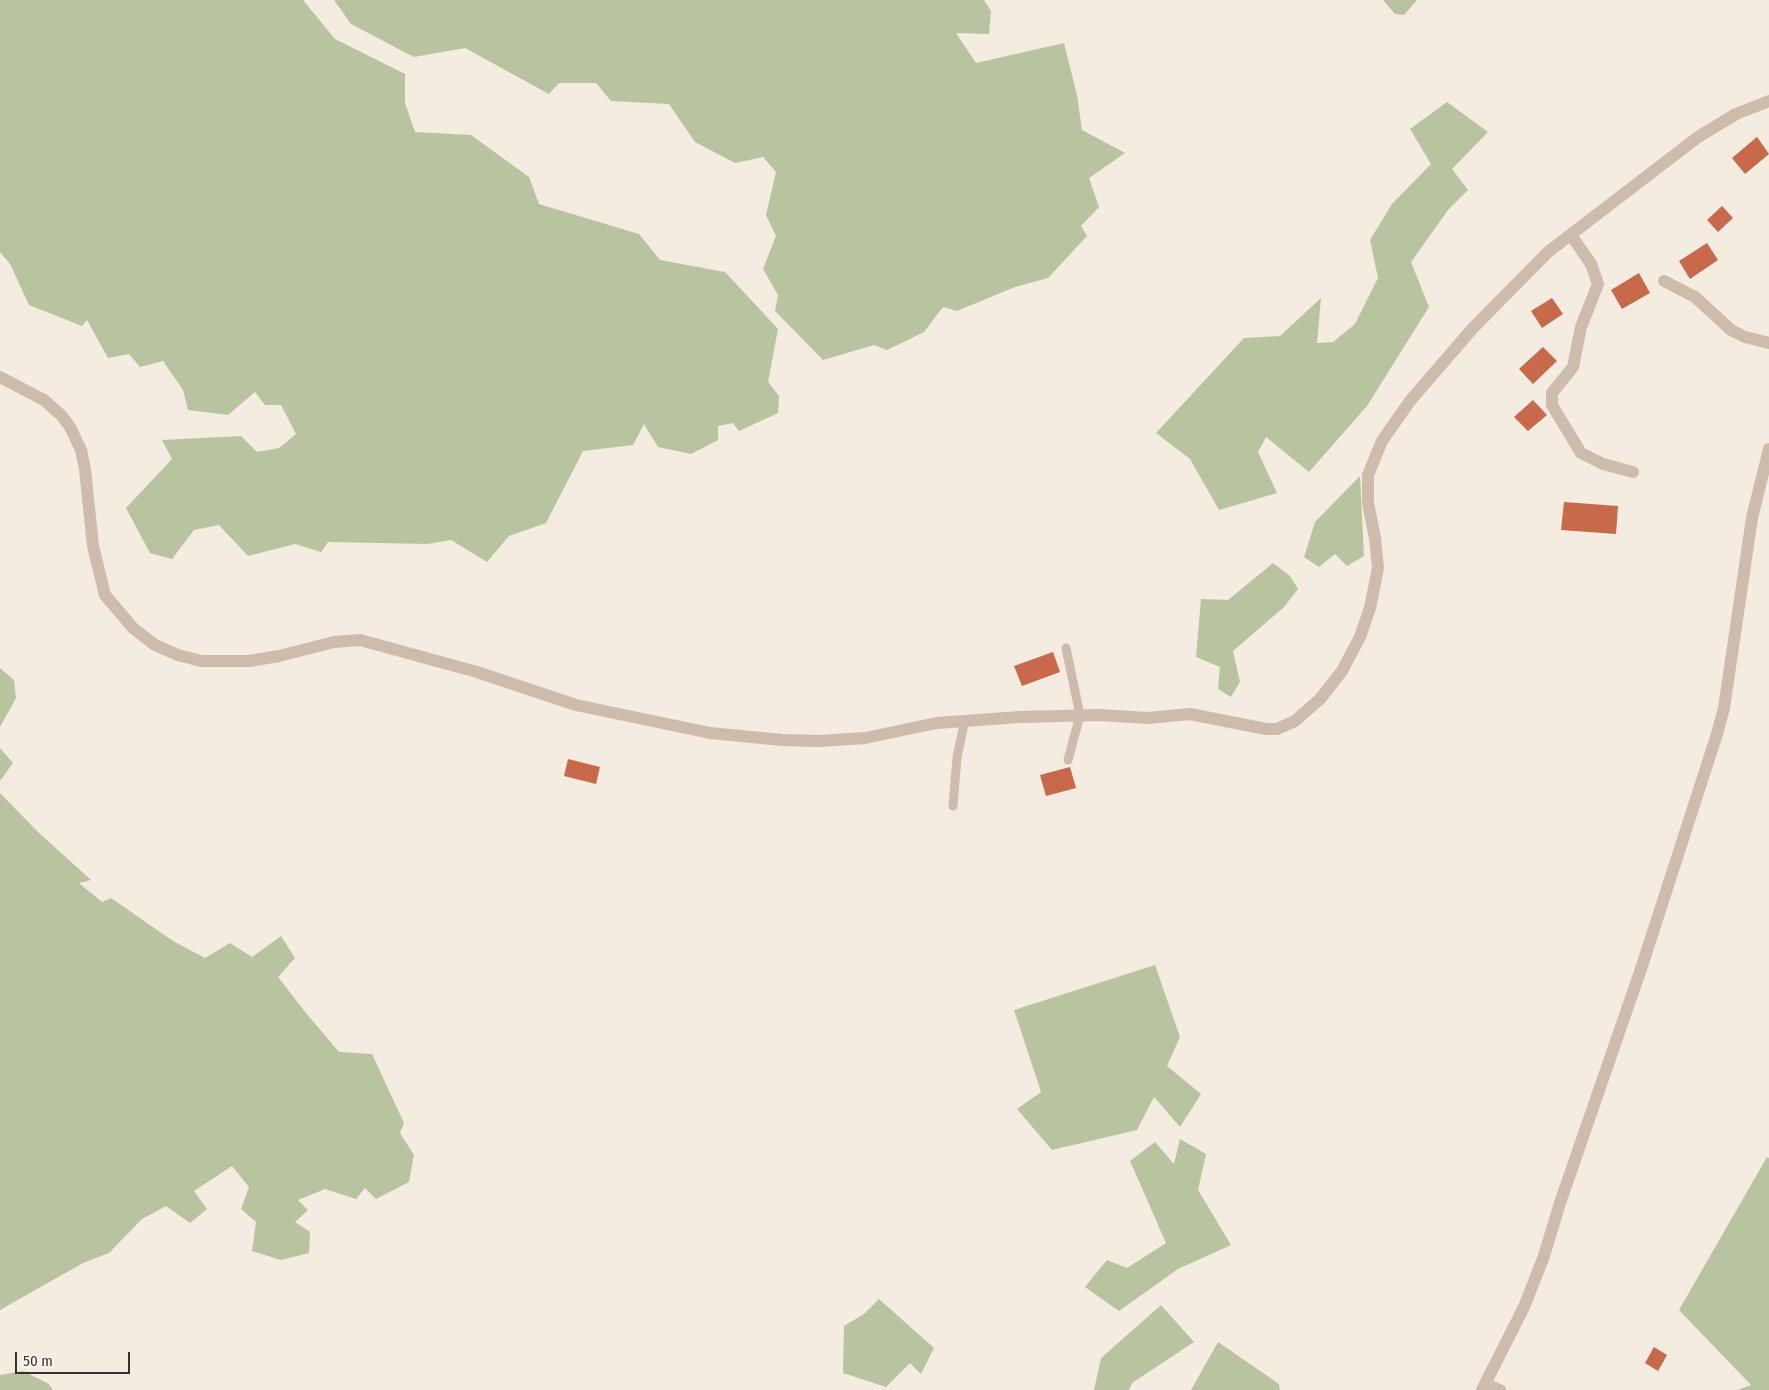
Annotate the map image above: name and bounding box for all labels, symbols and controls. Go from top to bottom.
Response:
scale bar [18,1342,132,1374]
text: 50 m [23,1352,53,1370]

